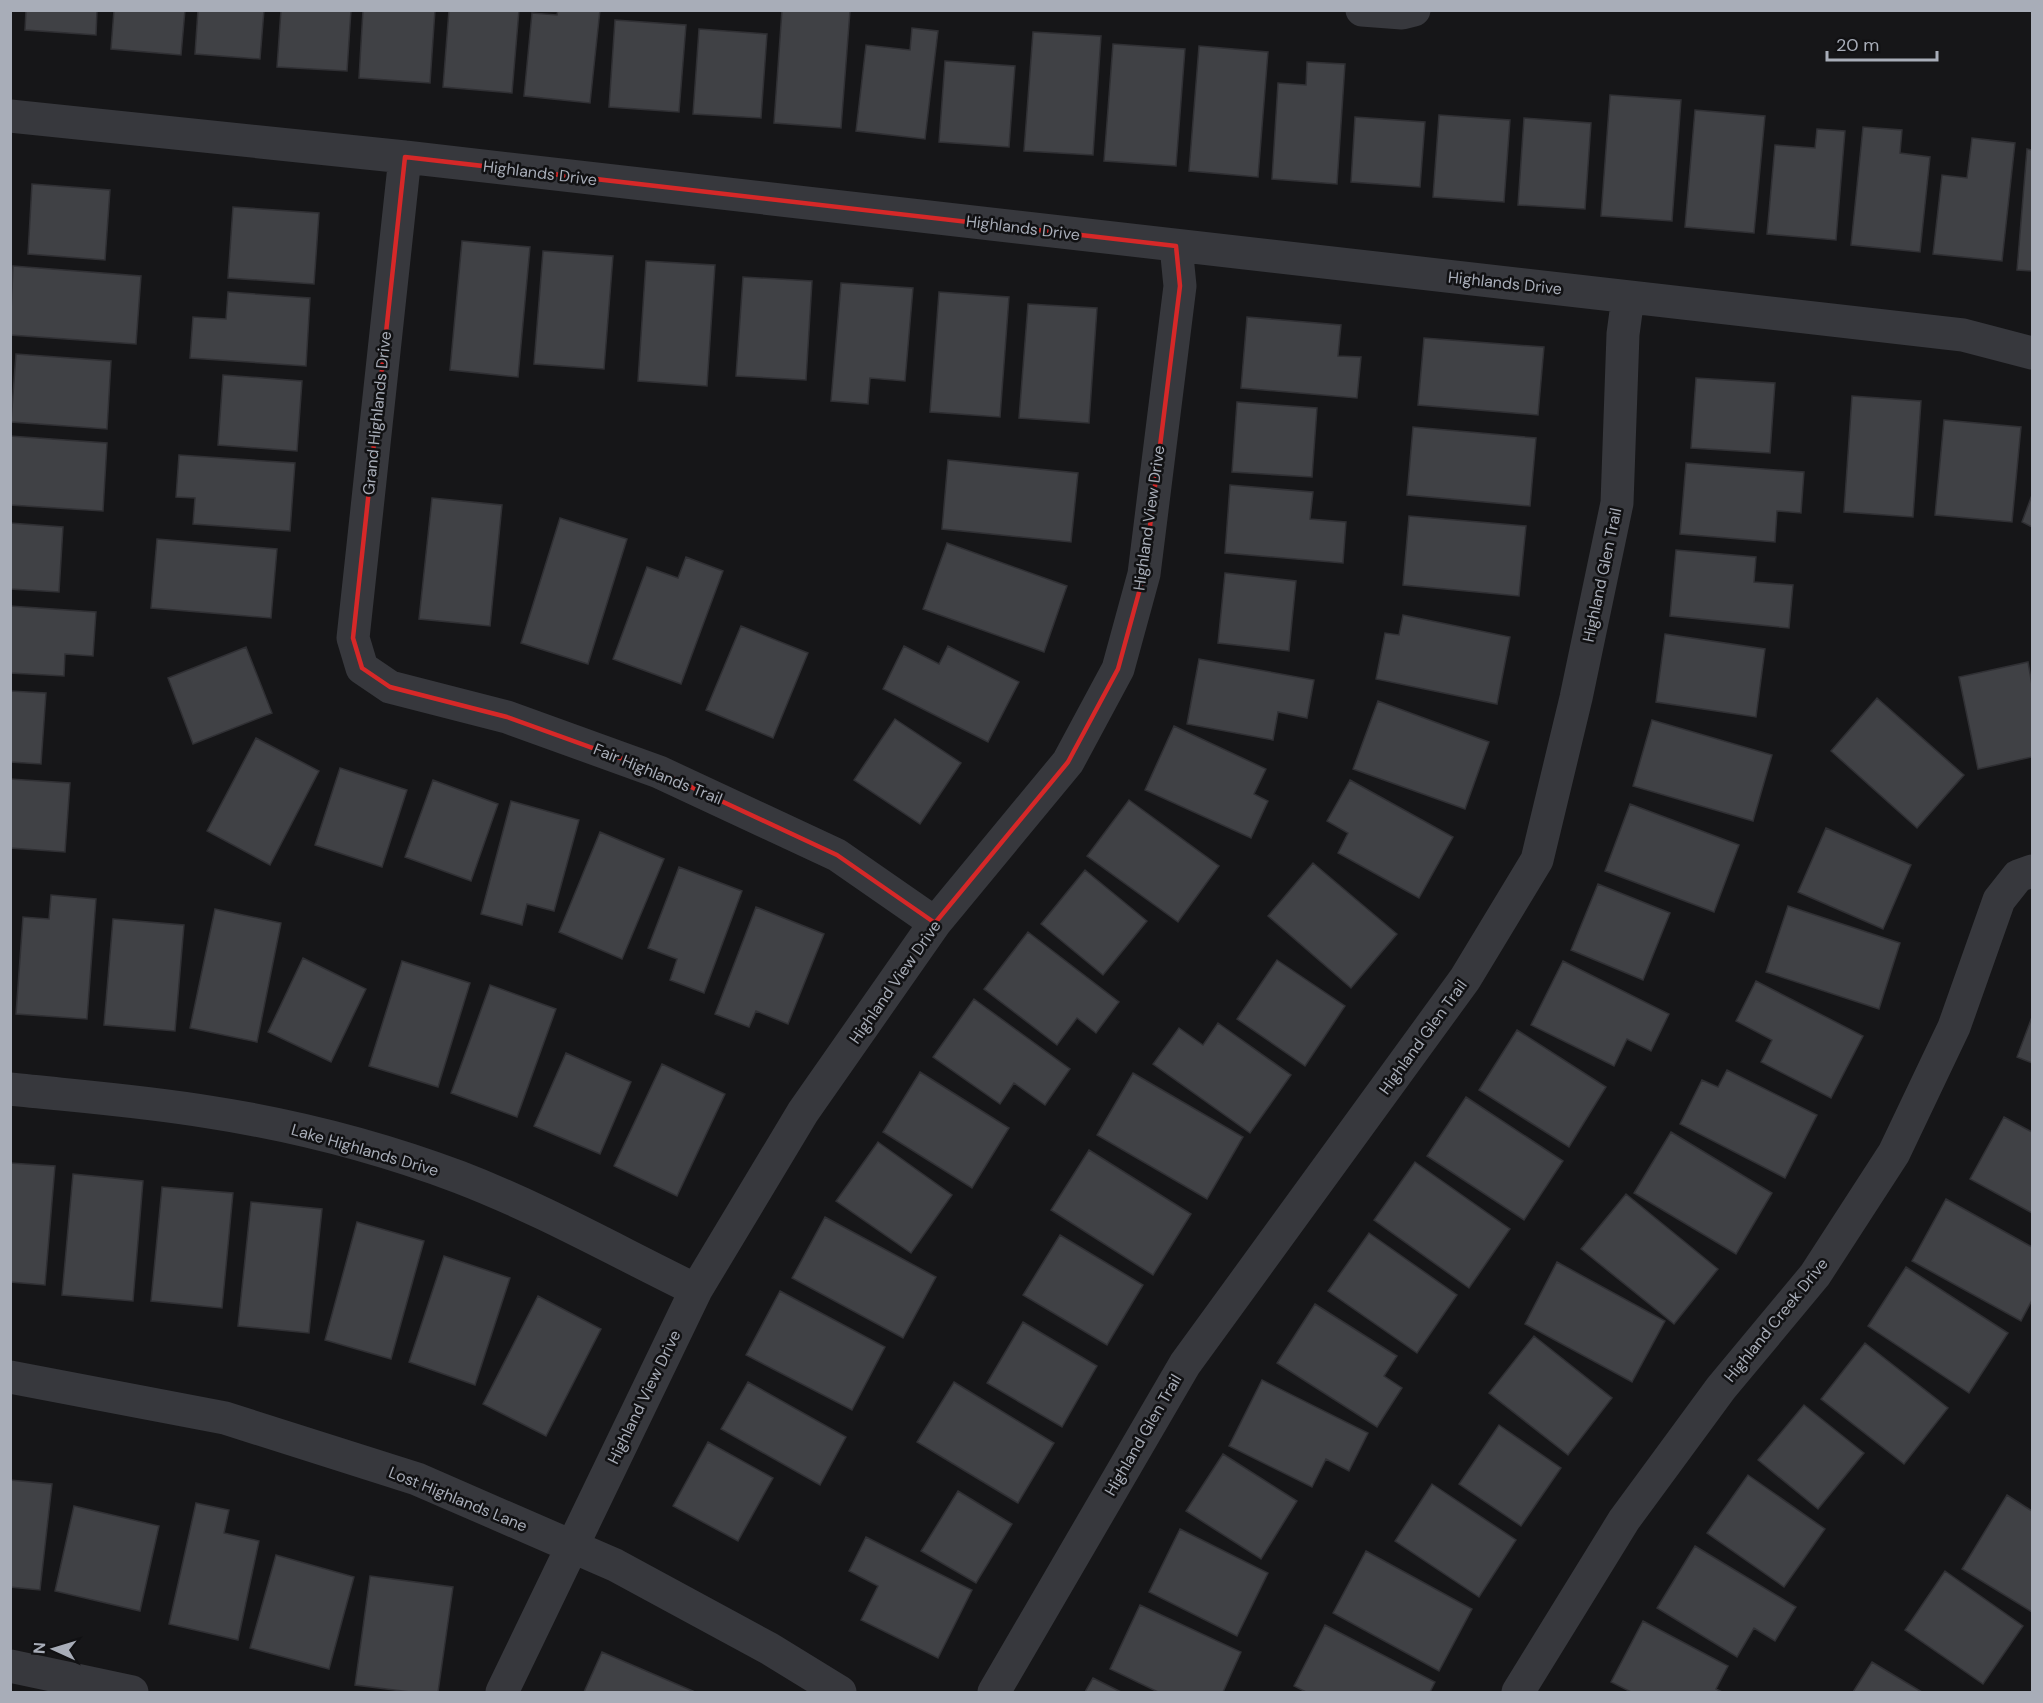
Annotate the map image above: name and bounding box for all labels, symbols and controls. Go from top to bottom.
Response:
scale bar [1827,24,1936,62]
text: 20 m [1836,33,1879,57]
street label: Highlands Drive [482,156,598,190]
street label: Highlands Drive [965,211,1081,245]
street label: Highlands Drive [1447,267,1563,299]
street label: Grand Highlands Drive [358,330,396,496]
street label: Highland View Drive [1128,444,1170,592]
street label: Highland Glen Trail [1577,506,1627,644]
street label: Fair Highlands Trail [590,739,726,809]
street label: Highland View Drive [844,916,946,1048]
street label: Highland Glen Trail [1374,975,1472,1099]
street label: Lake Highlands Drive [289,1119,441,1181]
street label: Highland Creek Drive [1719,1254,1833,1386]
street label: Highland View Drive [602,1327,686,1467]
street label: Highland Glen Trail [1100,1370,1186,1500]
street label: Lost Highlands Lane [386,1462,530,1536]
north arrow [24,1619,84,1679]
text: N [29,1641,50,1655]

